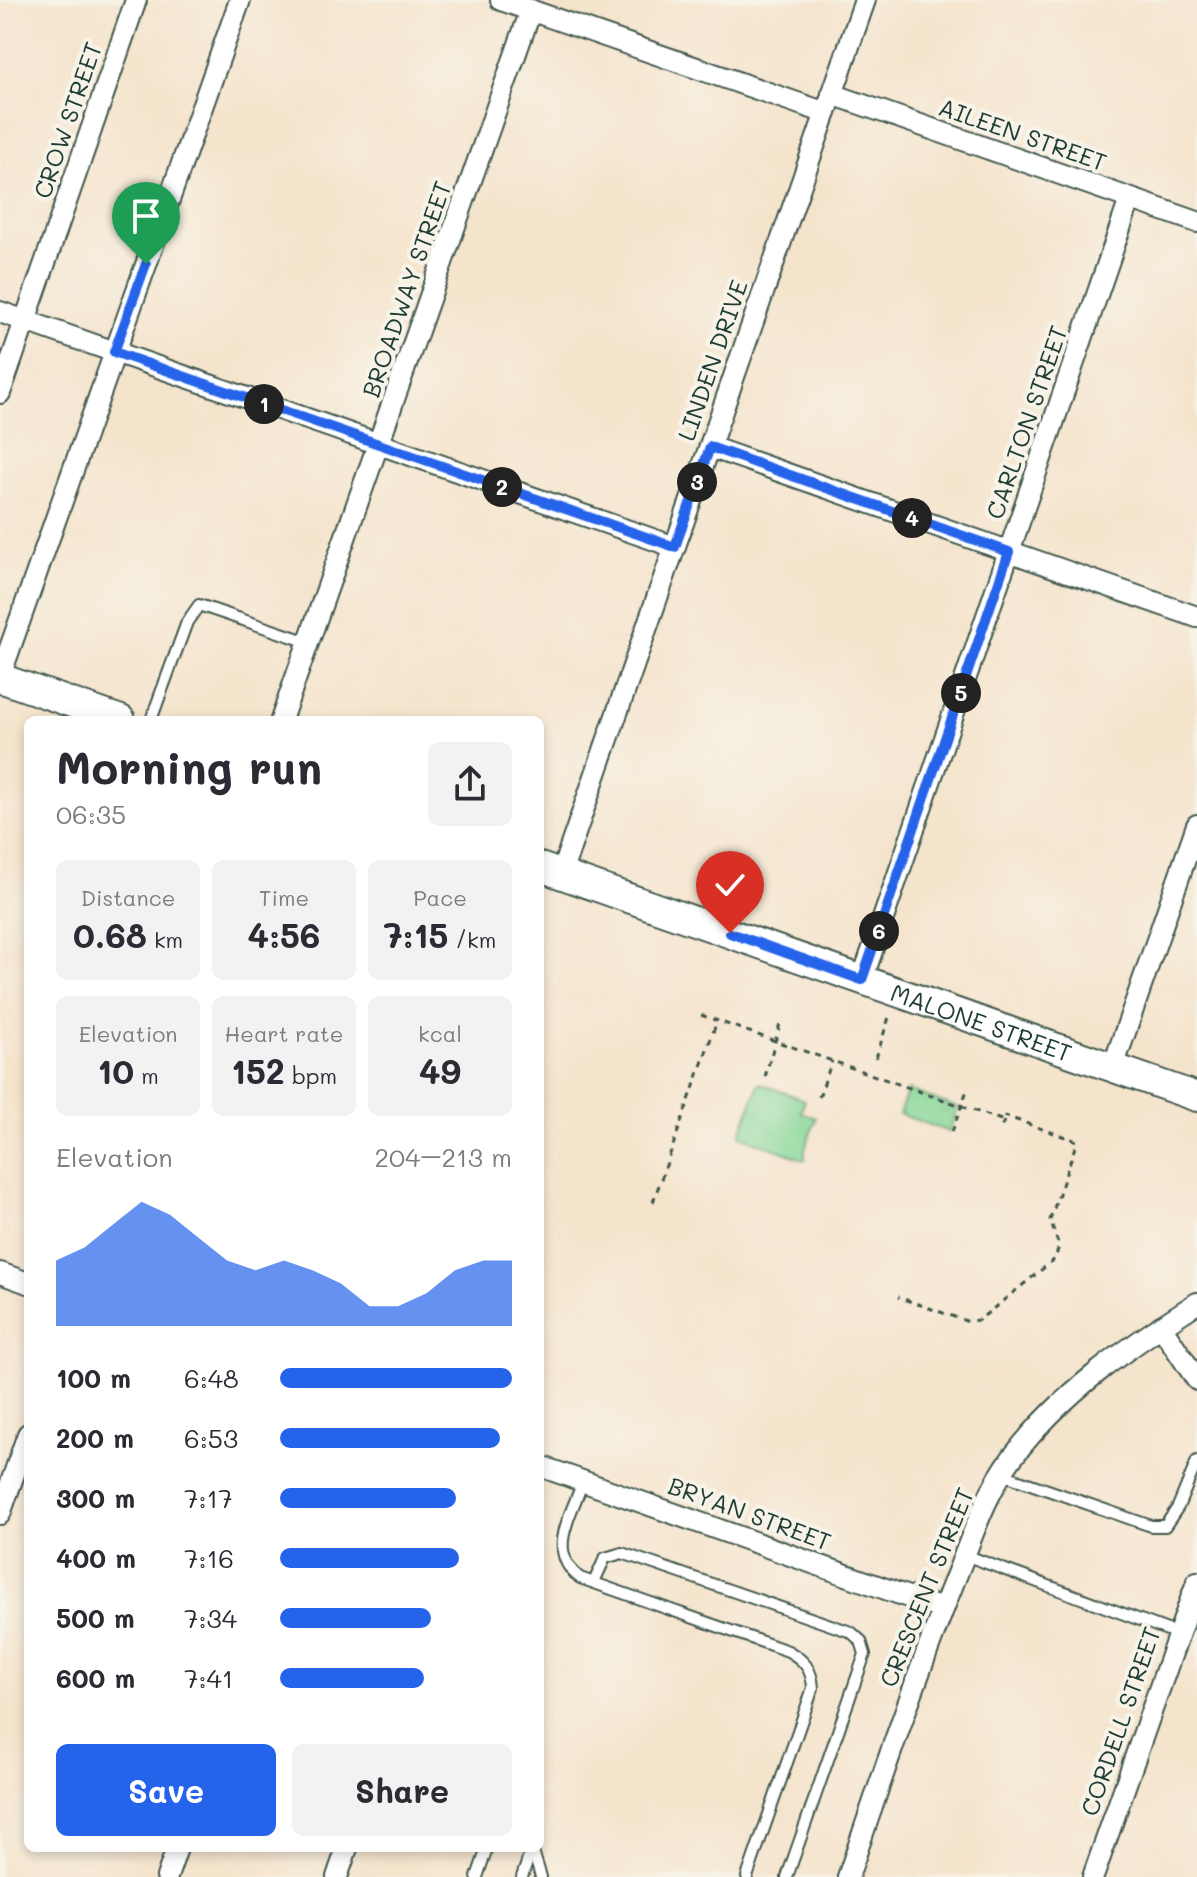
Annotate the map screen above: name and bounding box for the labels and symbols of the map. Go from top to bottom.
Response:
street label: CROW STREET [26,38,108,202]
street label: AILEEN STREET [935,91,1111,177]
street label: BROADWAY STREET [354,177,458,401]
pin [112,182,180,264]
street label: LINDEN DRIVE [670,276,754,444]
street label: CARLTON STREET [978,321,1074,523]
pin: 1 [244,384,284,424]
pin: 3 [677,462,717,502]
pin: 2 [482,467,522,507]
pin: 4 [892,498,932,538]
pin: 5 [941,673,981,713]
pin [696,851,764,933]
pin: 6 [859,911,899,951]
street label: MALONE STREET [887,976,1076,1068]
street label: BRYAN STREET [664,1469,836,1557]
street label: CRESCENT STREET [872,1483,980,1691]
street label: CORDELL STREET [1073,1622,1167,1820]

